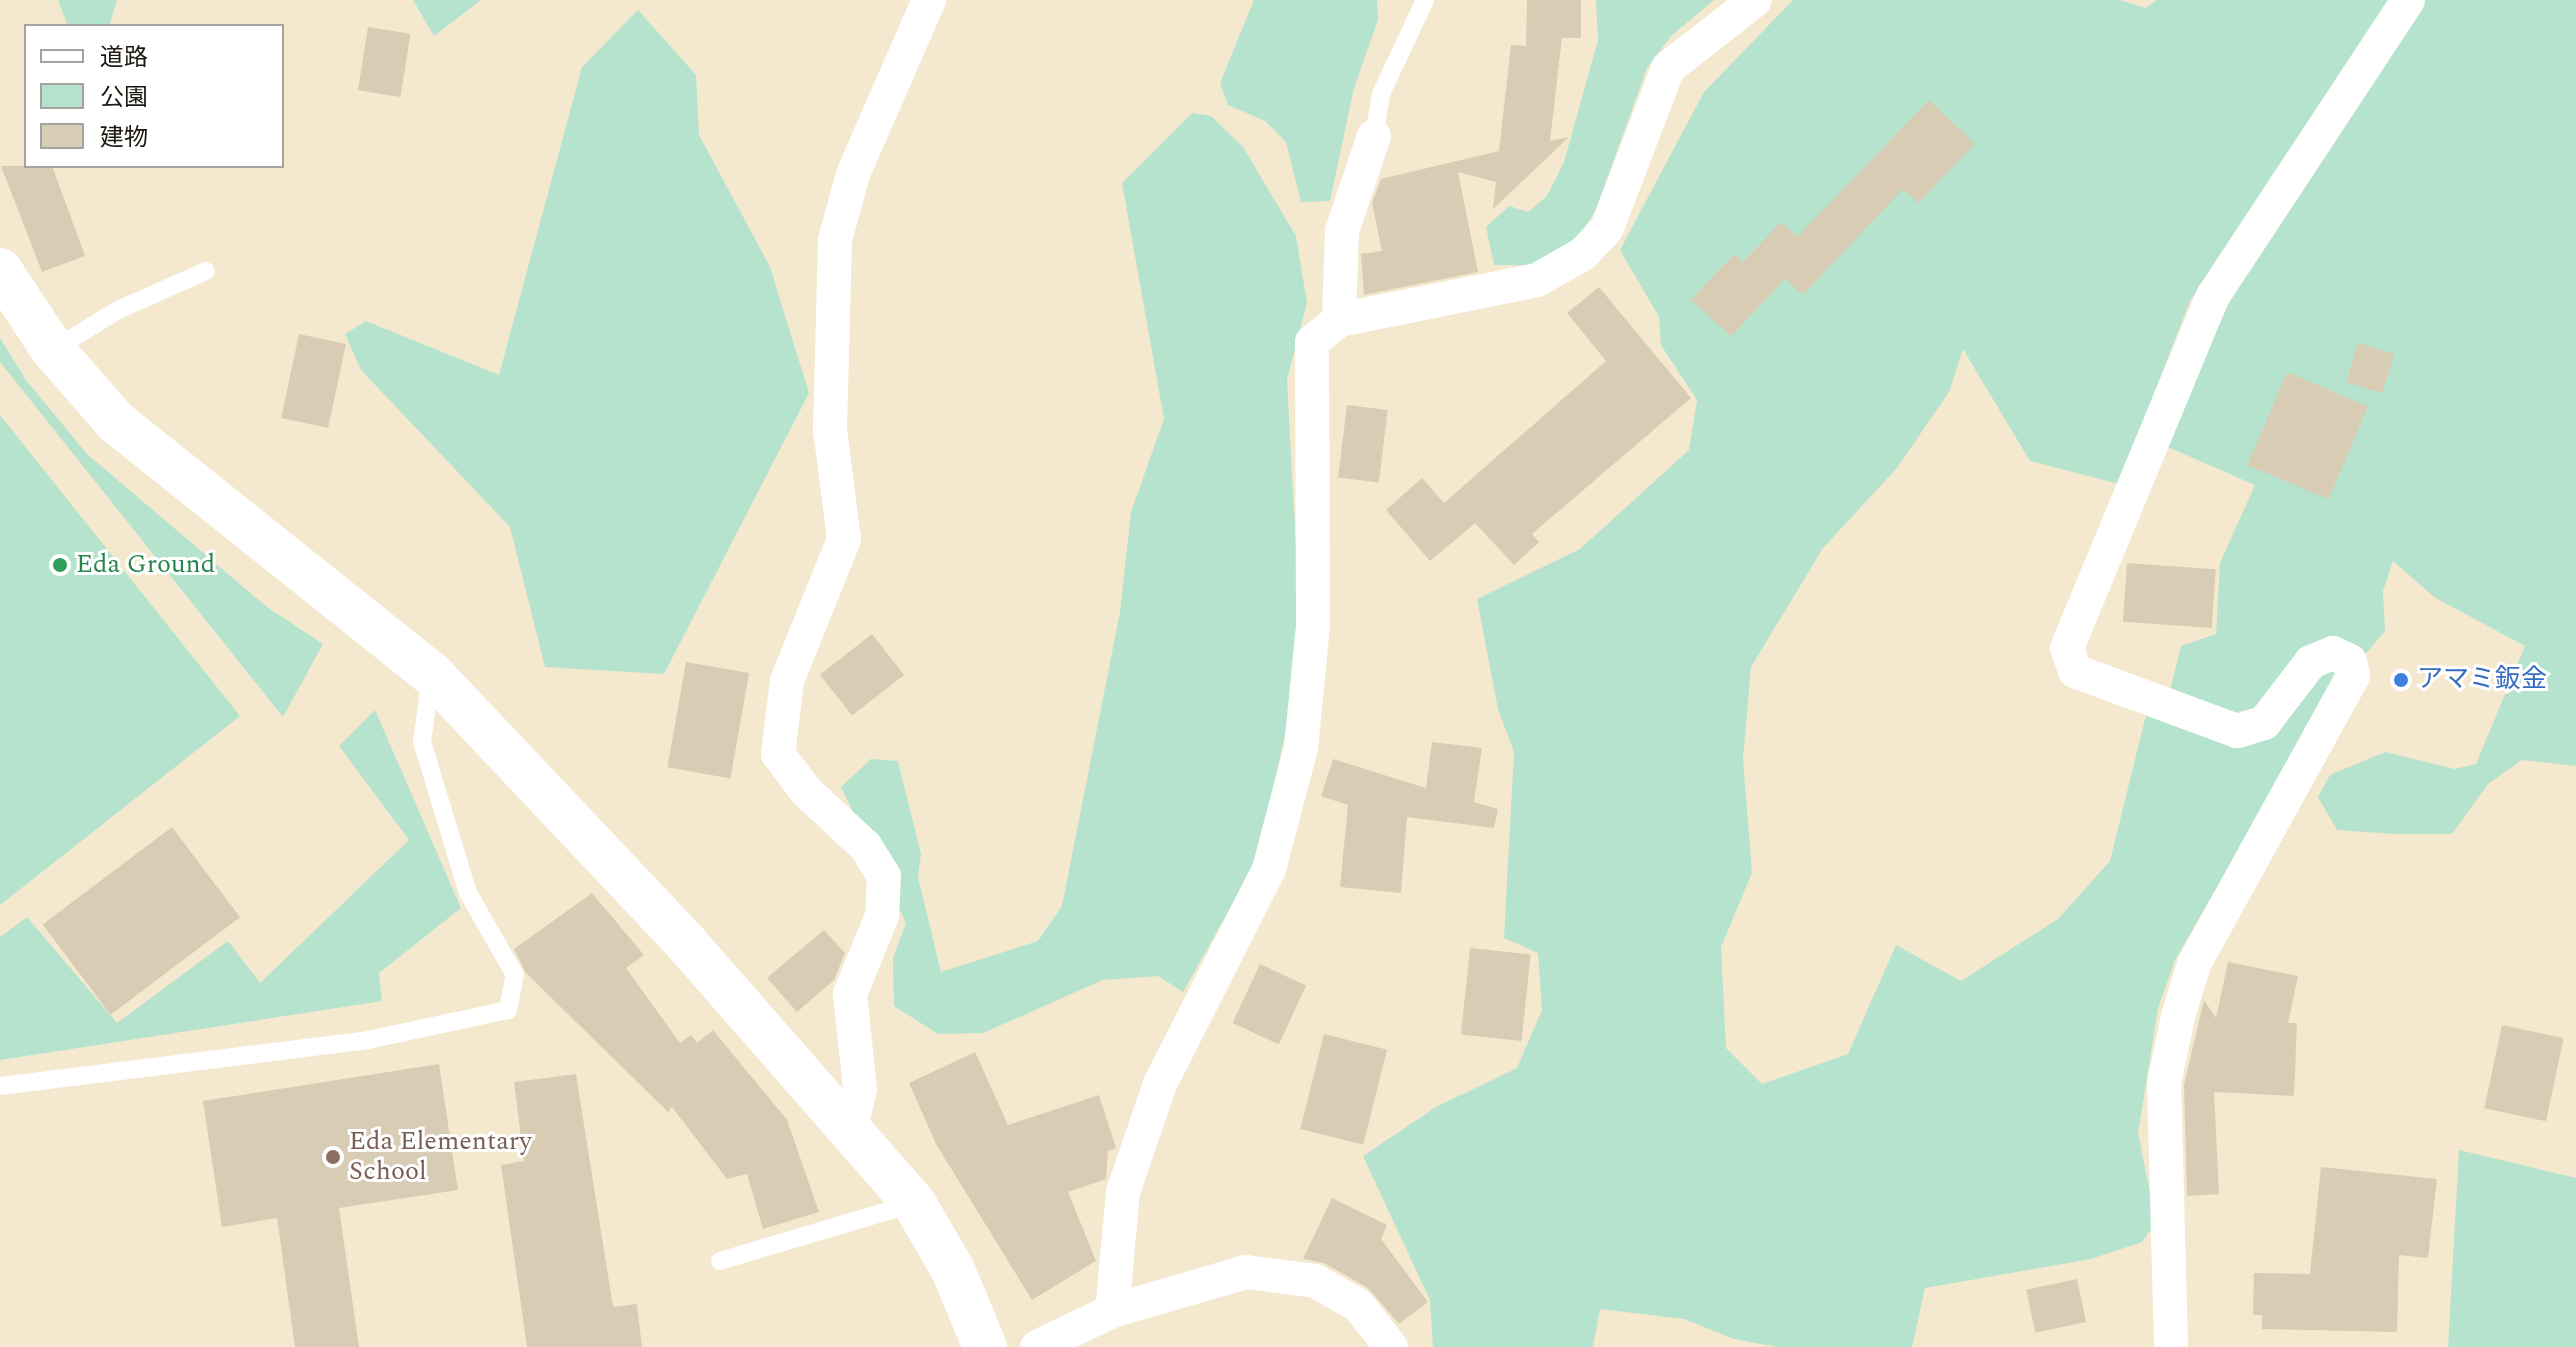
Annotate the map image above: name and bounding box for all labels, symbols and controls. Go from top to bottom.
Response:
legend [24,24,284,168]
text: 道路 [100,40,148,76]
text: 公園 [100,80,148,116]
text: 建物 [100,120,148,156]
place label: Eda Ground [76,549,215,581]
marker: Eda Ground [51,556,69,574]
place label: アマミ鈑金 [2417,664,2547,696]
marker: アマミ鈑金 [2392,671,2410,689]
place label: Eda Elementary School [349,1126,532,1188]
marker: Eda Elementary School [324,1148,342,1166]

